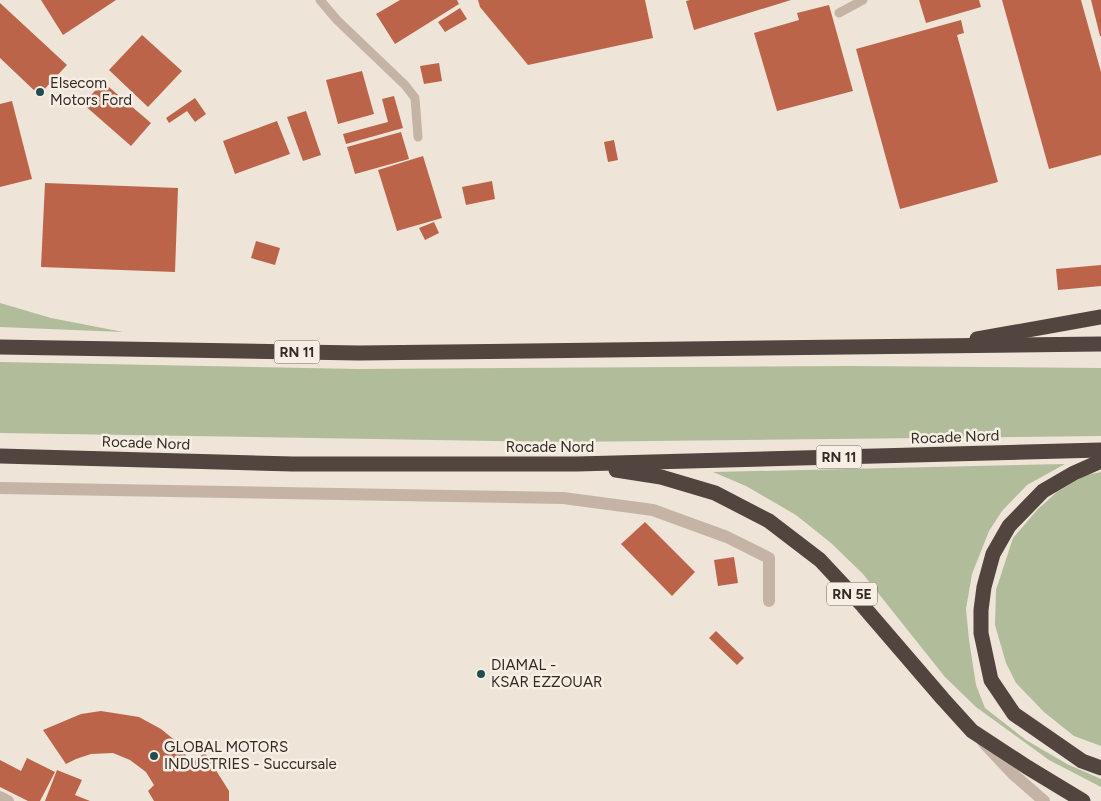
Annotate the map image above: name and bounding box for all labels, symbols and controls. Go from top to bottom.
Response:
place label: Elsecom Motors Ford [50,74,132,109]
marker: Elsecom Motors Ford [34,86,46,98]
road number: RN 11 [274,341,320,364]
street label: Rocade Nord [910,426,1000,448]
street label: Rocade Nord [101,432,191,454]
street label: Rocade Nord [506,438,594,456]
road number: RN 11 [816,446,862,468]
road number: RN 5E [827,582,877,606]
place label: DIAMAL - KSAR EZZOUAR [491,656,603,691]
marker: DIAMAL - KSAR EZZOUAR [475,668,487,680]
place label: GLOBAL MOTORS INDUSTRIES - Succursale [164,738,337,773]
marker: GLOBAL MOTORS INDUSTRIES - Succursale [148,750,160,762]

